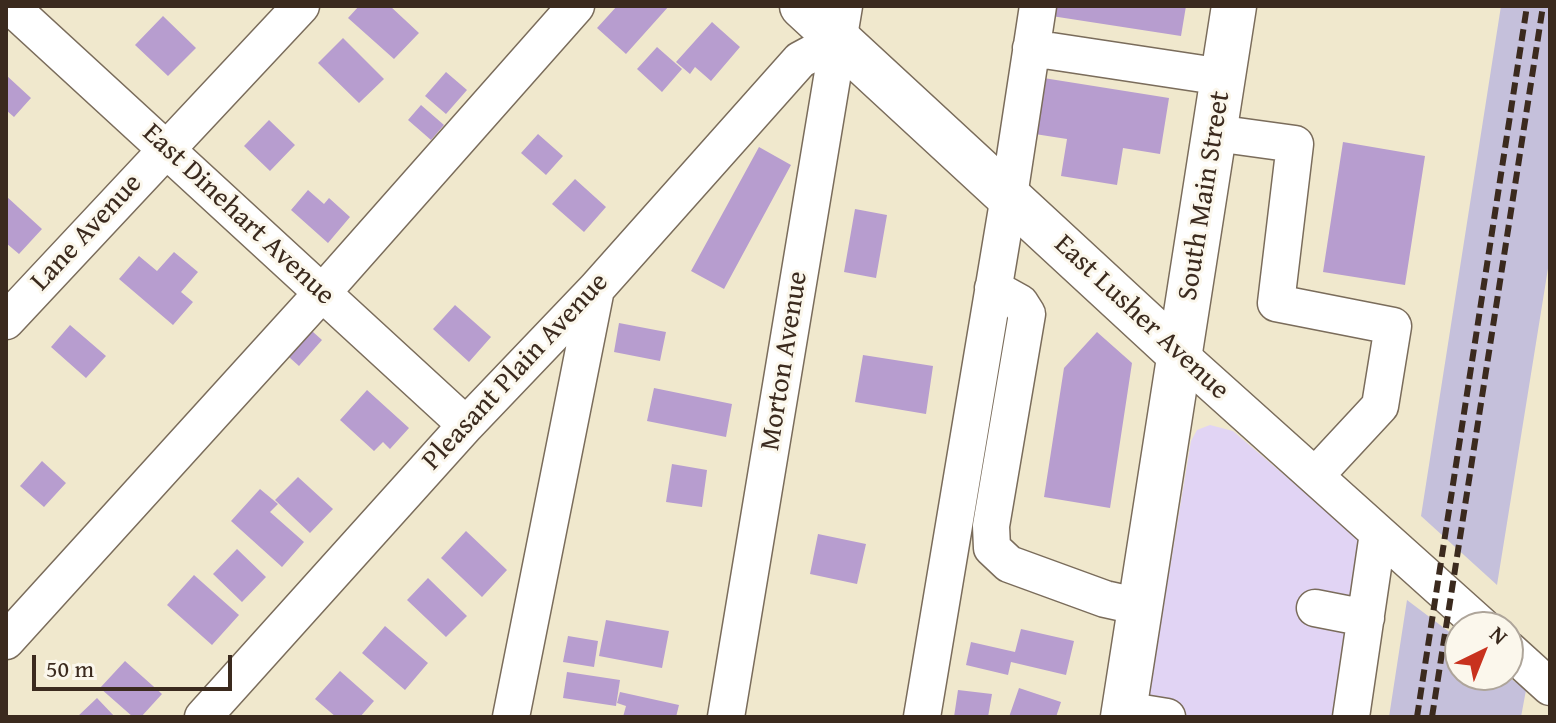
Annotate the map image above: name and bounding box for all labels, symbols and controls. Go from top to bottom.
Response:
street label: South Main Street [1172,89,1238,303]
street label: East Dinehart Avenue [135,117,341,313]
street label: Lane Avenue [24,167,150,299]
street label: East Lusher Avenue [1047,228,1235,408]
street label: Pleasant Plain Avenue [416,266,616,478]
street label: Morton Avenue [754,269,816,453]
north arrow [1444,611,1524,691]
text: N [1483,618,1515,652]
scale bar [36,639,236,689]
text: 50 m [46,651,94,686]

